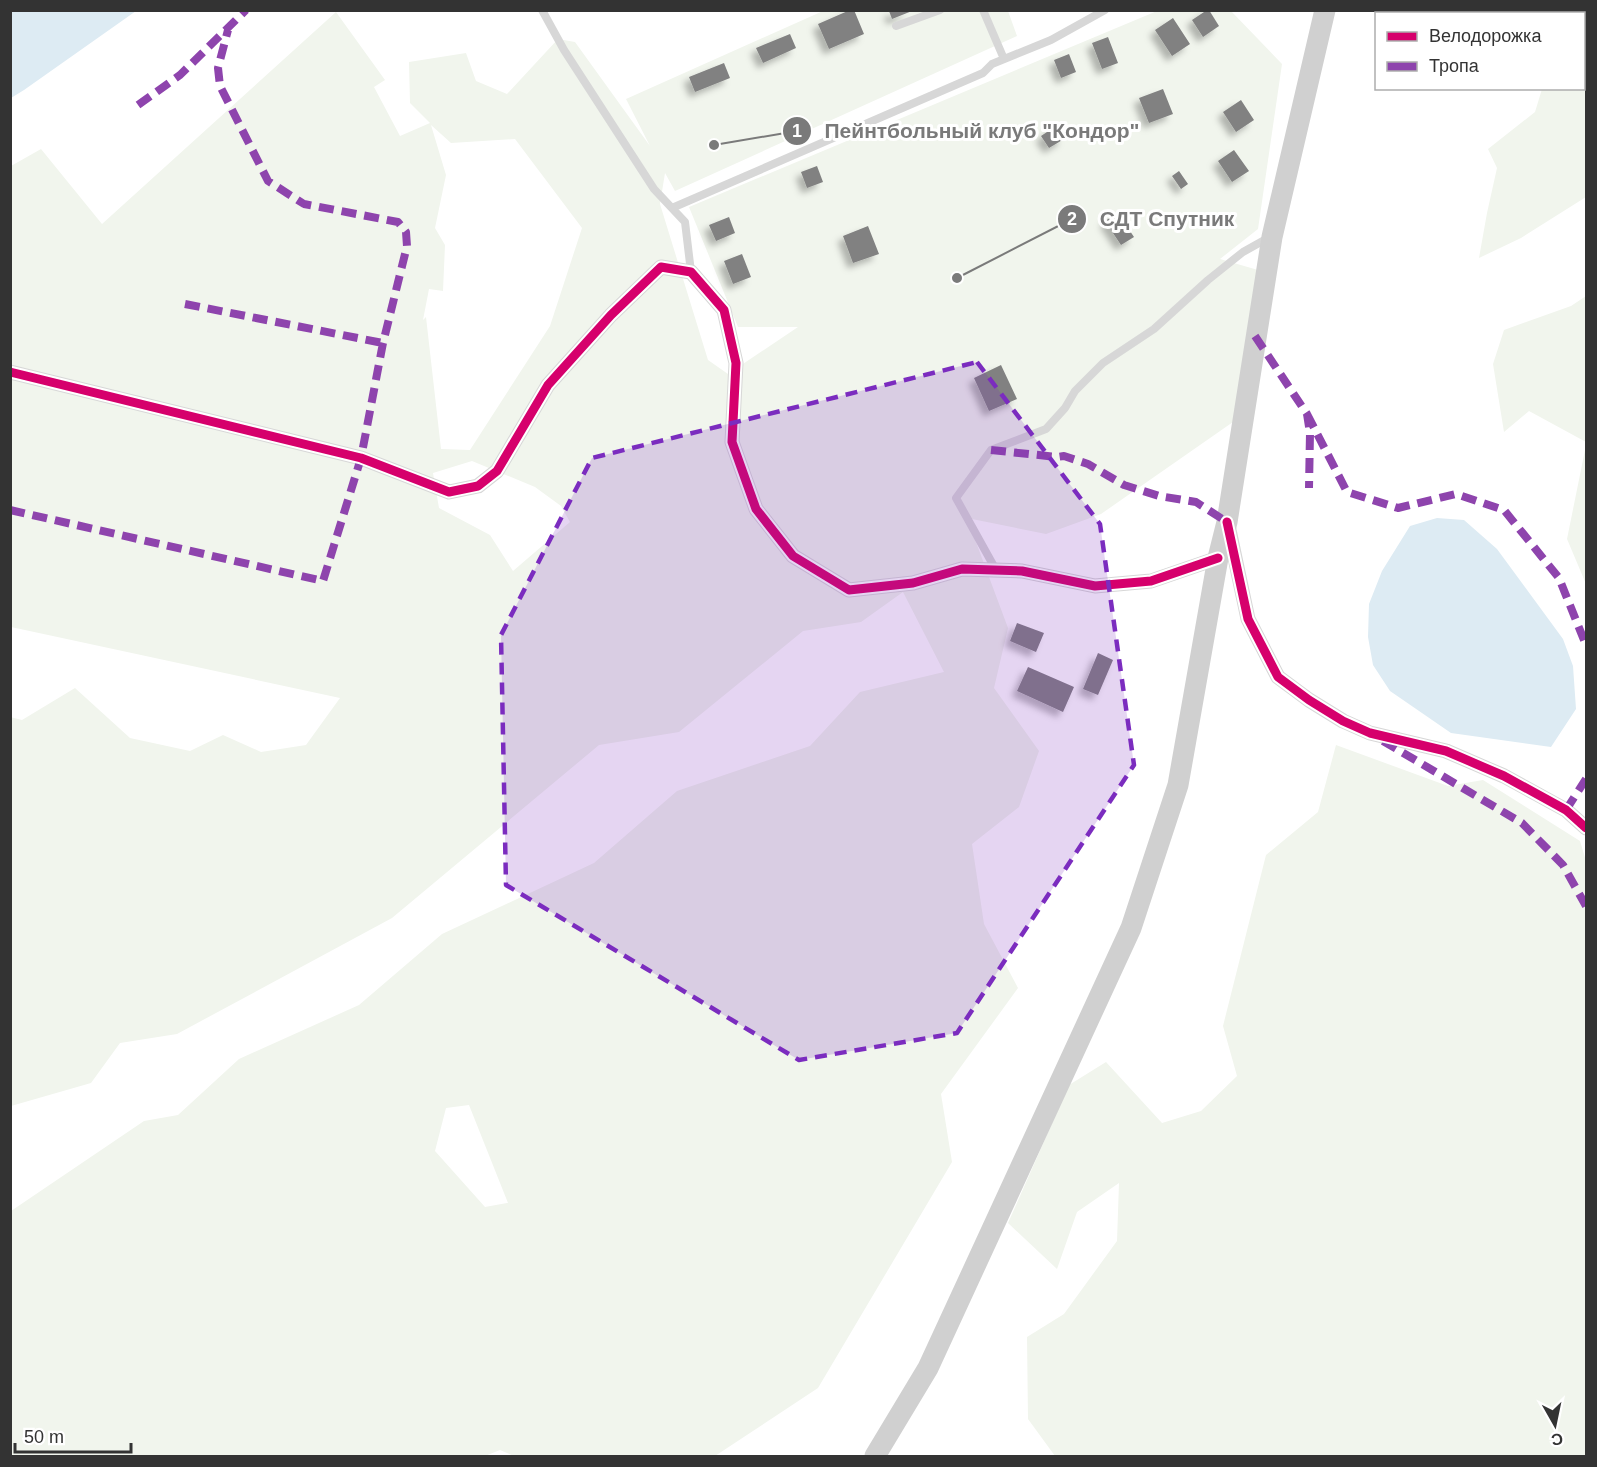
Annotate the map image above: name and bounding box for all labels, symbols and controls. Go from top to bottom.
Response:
legend [1375,12,1585,90]
text: Велодорожка [1429,26,1542,46]
text: Тропа [1429,56,1480,76]
callout: Пейнтбольный клуб "Кондор" [782,111,1152,150]
text: Пейнтбольный клуб "Кондор" [824,119,1140,142]
text: 1 [792,121,802,141]
callout: СДТ Спутник [1057,200,1246,239]
text: СДТ Спутник [1100,207,1235,230]
text: 2 [1067,209,1077,229]
north arrow [1525,1395,1585,1455]
scale bar [15,1416,130,1454]
text: 50 m [24,1427,64,1447]
text: С [1550,1430,1564,1449]

